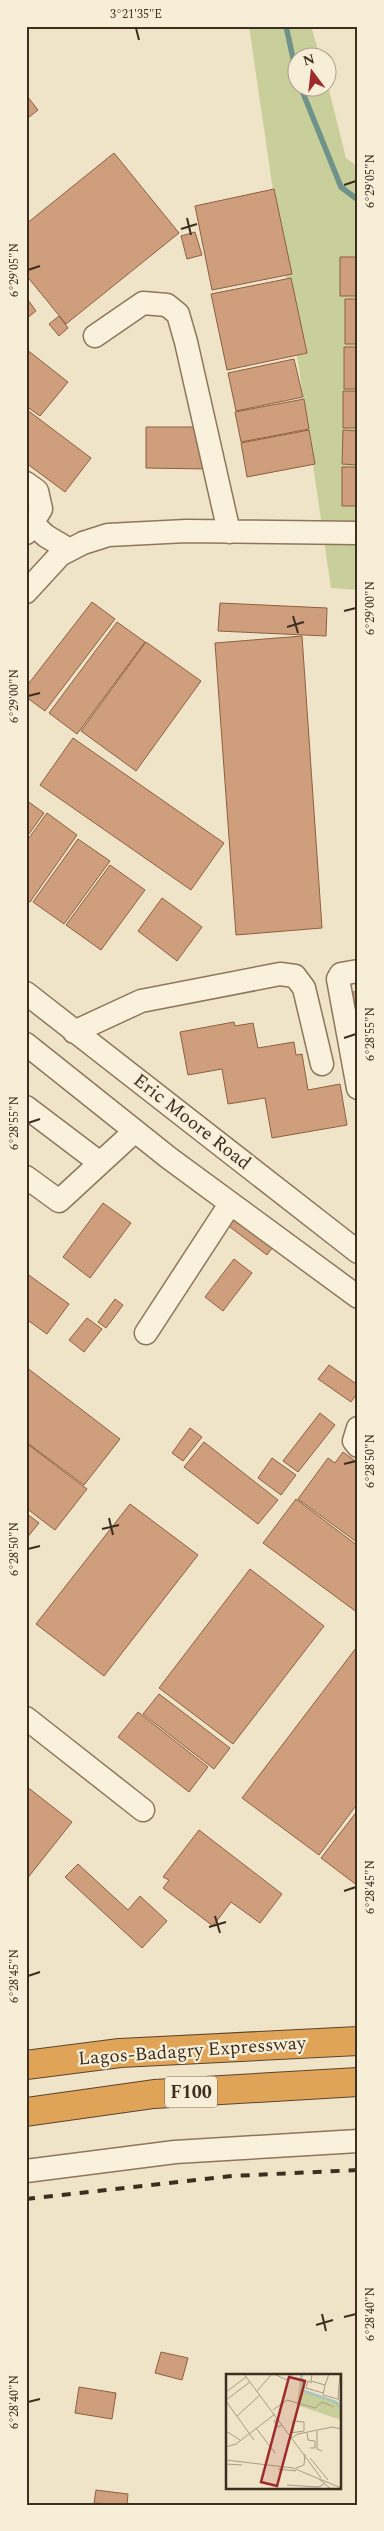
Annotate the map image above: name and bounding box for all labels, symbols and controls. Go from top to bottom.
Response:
text: 3°21'35"E [110,5,162,24]
north arrow [286,48,336,98]
text: N [301,48,317,72]
text: 6°29'05"N [361,154,380,208]
text: 6°29'05"N [5,243,24,297]
text: 6°29'00"N [361,581,380,635]
text: 6°29'00"N [5,669,24,723]
text: 6°28'55"N [361,1007,380,1061]
street label: Eric Moore Road [127,1067,257,1177]
text: 6°28'55"N [5,1096,24,1150]
text: 6°28'50"N [361,1434,380,1488]
text: 6°28'50"N [5,1522,24,1576]
text: 6°28'45"N [361,1860,380,1914]
text: 6°28'45"N [5,1949,24,2003]
street label: Lagos-Badagry Expressway [77,2029,308,2073]
road number: F100 [165,2076,217,2108]
text: 6°28'40"N [361,2287,380,2341]
inset map [226,2374,342,2488]
text: 6°28'40"N [5,2375,24,2429]

